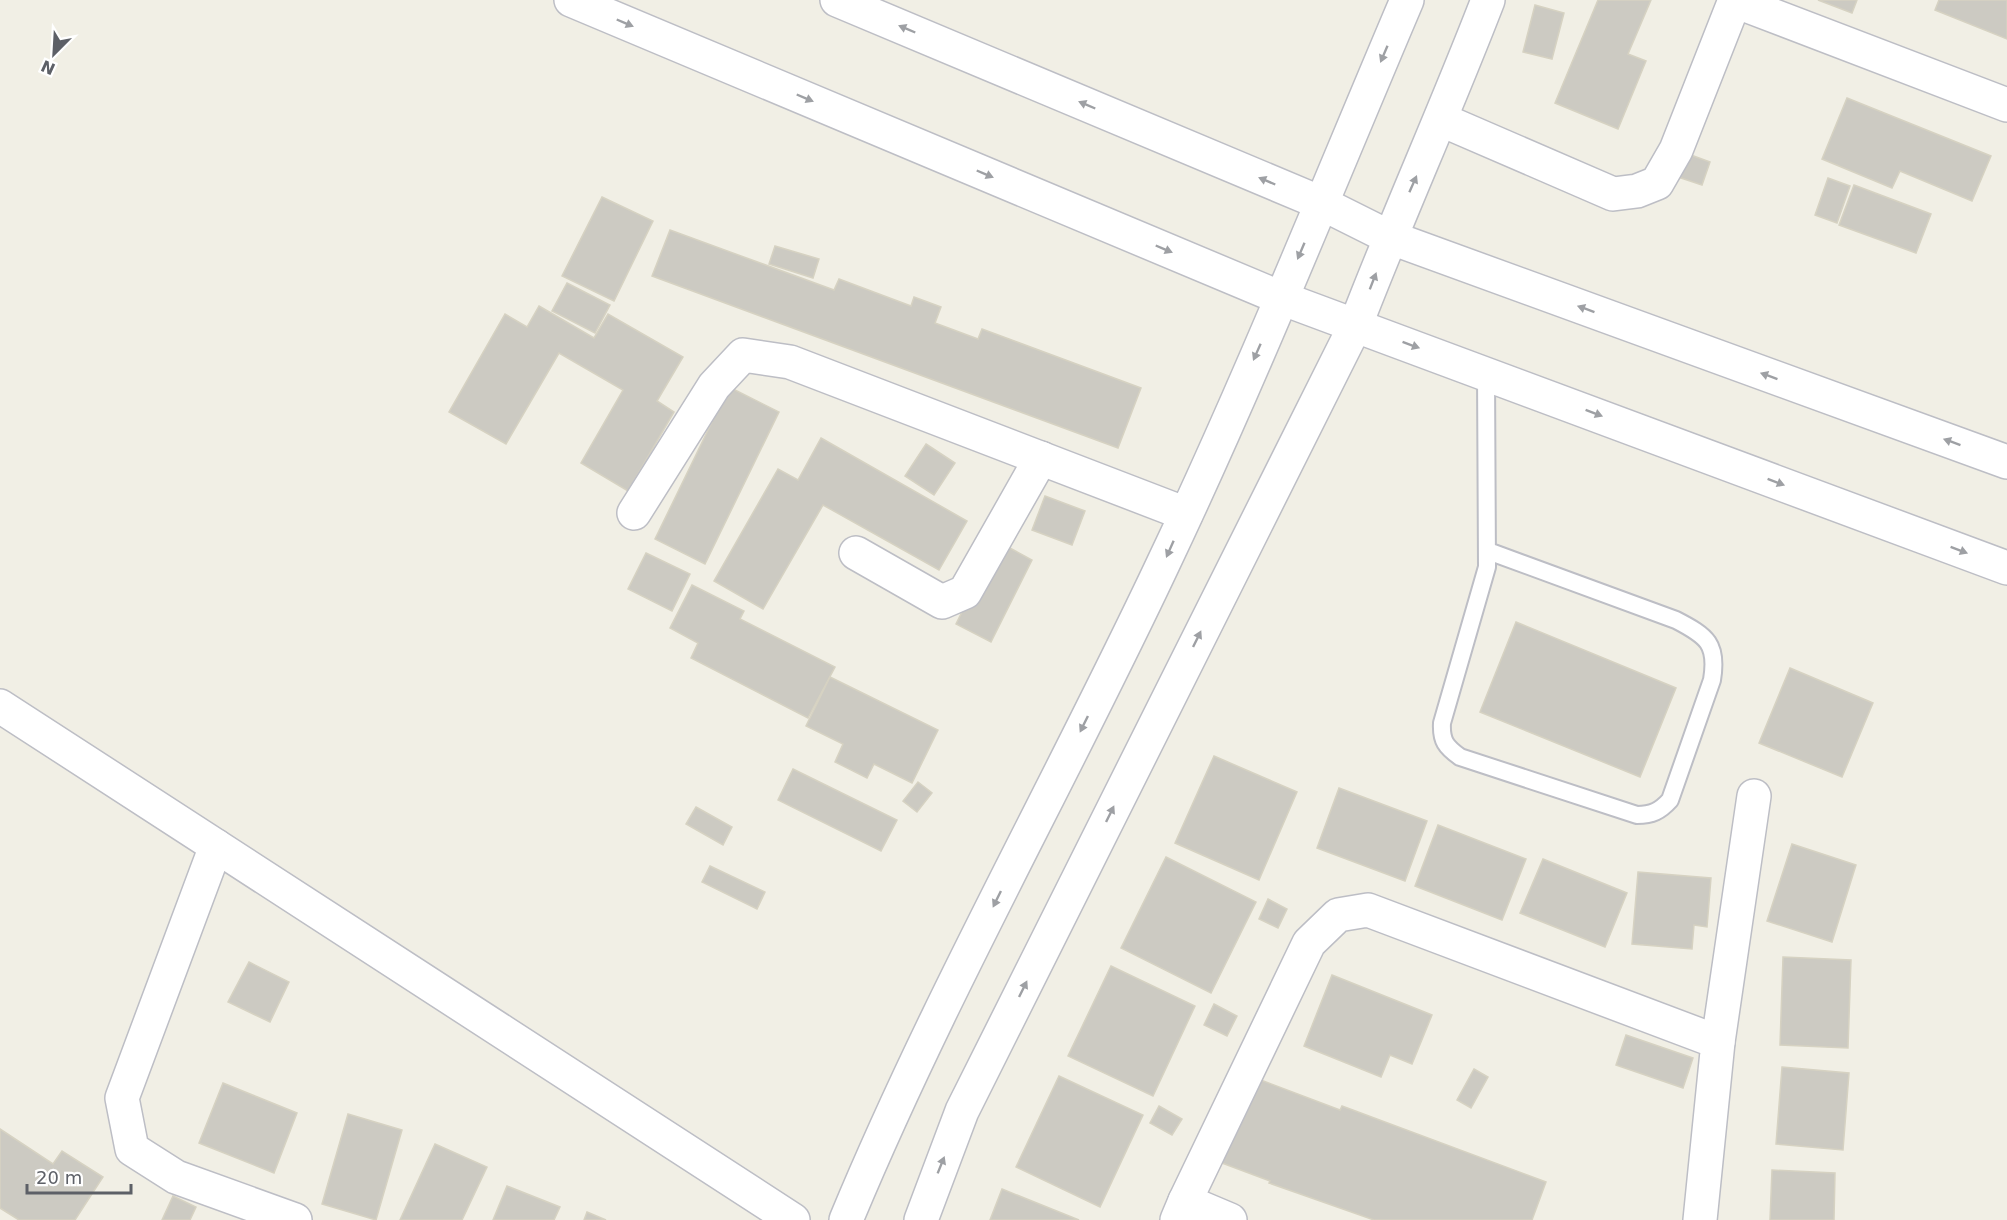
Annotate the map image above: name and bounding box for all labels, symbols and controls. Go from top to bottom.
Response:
one-way arrow [616,19,634,28]
north arrow [24,24,84,84]
one-way arrow [899,25,916,34]
one-way arrow [1380,45,1389,62]
text: N [38,56,58,79]
one-way arrow [796,94,814,103]
one-way arrow [1078,100,1096,109]
one-way arrow [976,169,994,179]
one-way arrow [1409,175,1418,192]
one-way arrow [1258,176,1276,185]
one-way arrow [1296,242,1305,260]
one-way arrow [1156,244,1174,254]
one-way arrow [1369,272,1378,290]
one-way arrow [1577,303,1595,313]
one-way arrow [1402,341,1420,350]
one-way arrow [1252,343,1262,361]
one-way arrow [1760,370,1778,380]
one-way arrow [1585,408,1603,418]
one-way arrow [1943,437,1961,447]
one-way arrow [1767,477,1785,487]
one-way arrow [1165,541,1175,559]
one-way arrow [1950,546,1968,555]
one-way arrow [1192,631,1202,648]
one-way arrow [1079,716,1089,733]
one-way arrow [1105,805,1115,823]
one-way arrow [993,891,1002,908]
one-way arrow [1019,980,1028,997]
one-way arrow [937,1156,946,1174]
scale bar [27,1157,130,1195]
text: 20 m [36,1167,82,1188]

